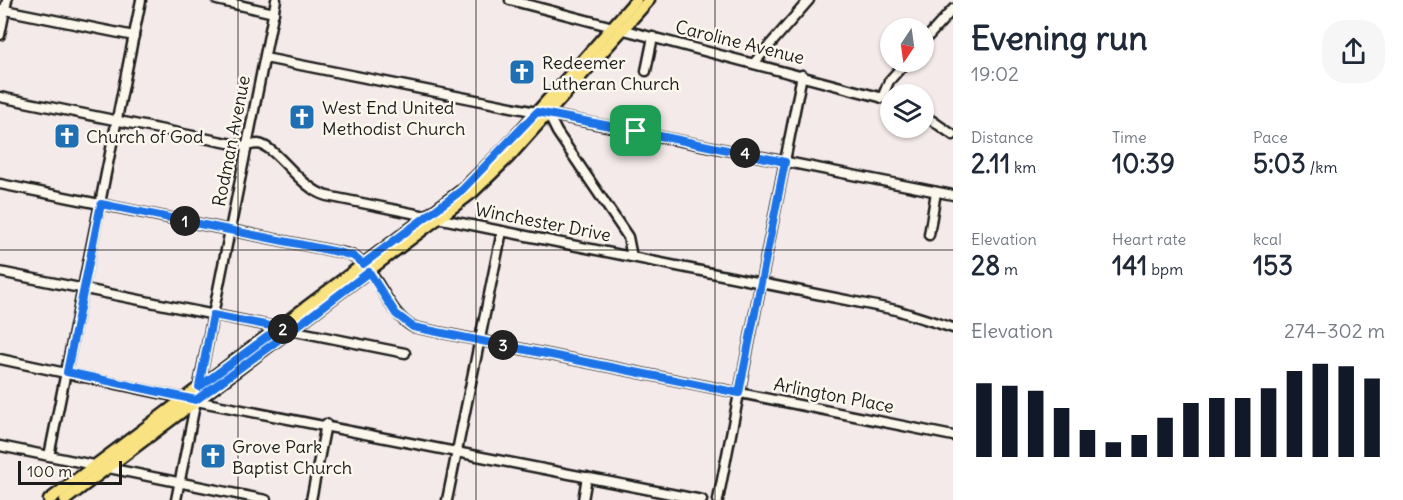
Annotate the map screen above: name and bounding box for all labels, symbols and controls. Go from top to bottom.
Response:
street label: Caroline Avenue [673,15,807,69]
text: Evening run [971,17,1147,59]
north arrow [880,18,934,72]
map controls [880,18,934,138]
button: share [1322,20,1385,83]
place label: Redeemer Lutheran Church [542,51,680,95]
church icon: Redeemer Lutheran Church [507,57,537,87]
text: 19:02 [971,61,1019,86]
street label: Rodman Avenue [207,73,255,209]
button: layers [880,84,934,138]
place label: West End United Methodist Church [322,96,465,140]
church icon: West End United Methodist Church [287,102,317,132]
pin [610,105,661,156]
icon: arrive [619,114,652,147]
church icon: Church of God [52,121,82,151]
place label: Church of God [86,125,204,148]
text: Distance [971,127,1033,147]
text: Time [1112,127,1147,147]
text: Pace [1253,127,1288,147]
pin: 4 [730,138,760,168]
text: 4 [740,143,750,163]
text: 2.11 [971,147,1010,180]
text: 10:39 [1112,147,1175,180]
text: 5:03 [1253,147,1306,180]
text: km [1010,157,1036,177]
text: /km [1306,157,1338,177]
street label: Winchester Drive [473,198,613,246]
pin: 1 [170,206,200,236]
text: 1 [182,211,188,231]
text: Elevation [971,229,1037,249]
text: Heart rate [1112,229,1186,249]
text: kcal [1253,229,1282,249]
text: 28 [971,249,1000,282]
text: 141 [1112,249,1147,282]
text: 153 [1253,249,1293,282]
text: m [1000,259,1018,279]
text: bpm [1147,259,1183,279]
pin: 2 [268,314,298,344]
text: Elevation [971,318,1053,343]
text: 274–302 m [1284,318,1385,343]
text: 2 [279,319,287,339]
pin: 3 [488,330,518,360]
text: 3 [498,335,508,355]
street label: Arlington Place [772,372,896,418]
place label: Grove Park Baptist Church [232,435,352,479]
church icon: Grove Park Baptist Church [198,441,228,471]
scale bar [18,458,122,486]
text: 100 m [27,461,72,481]

